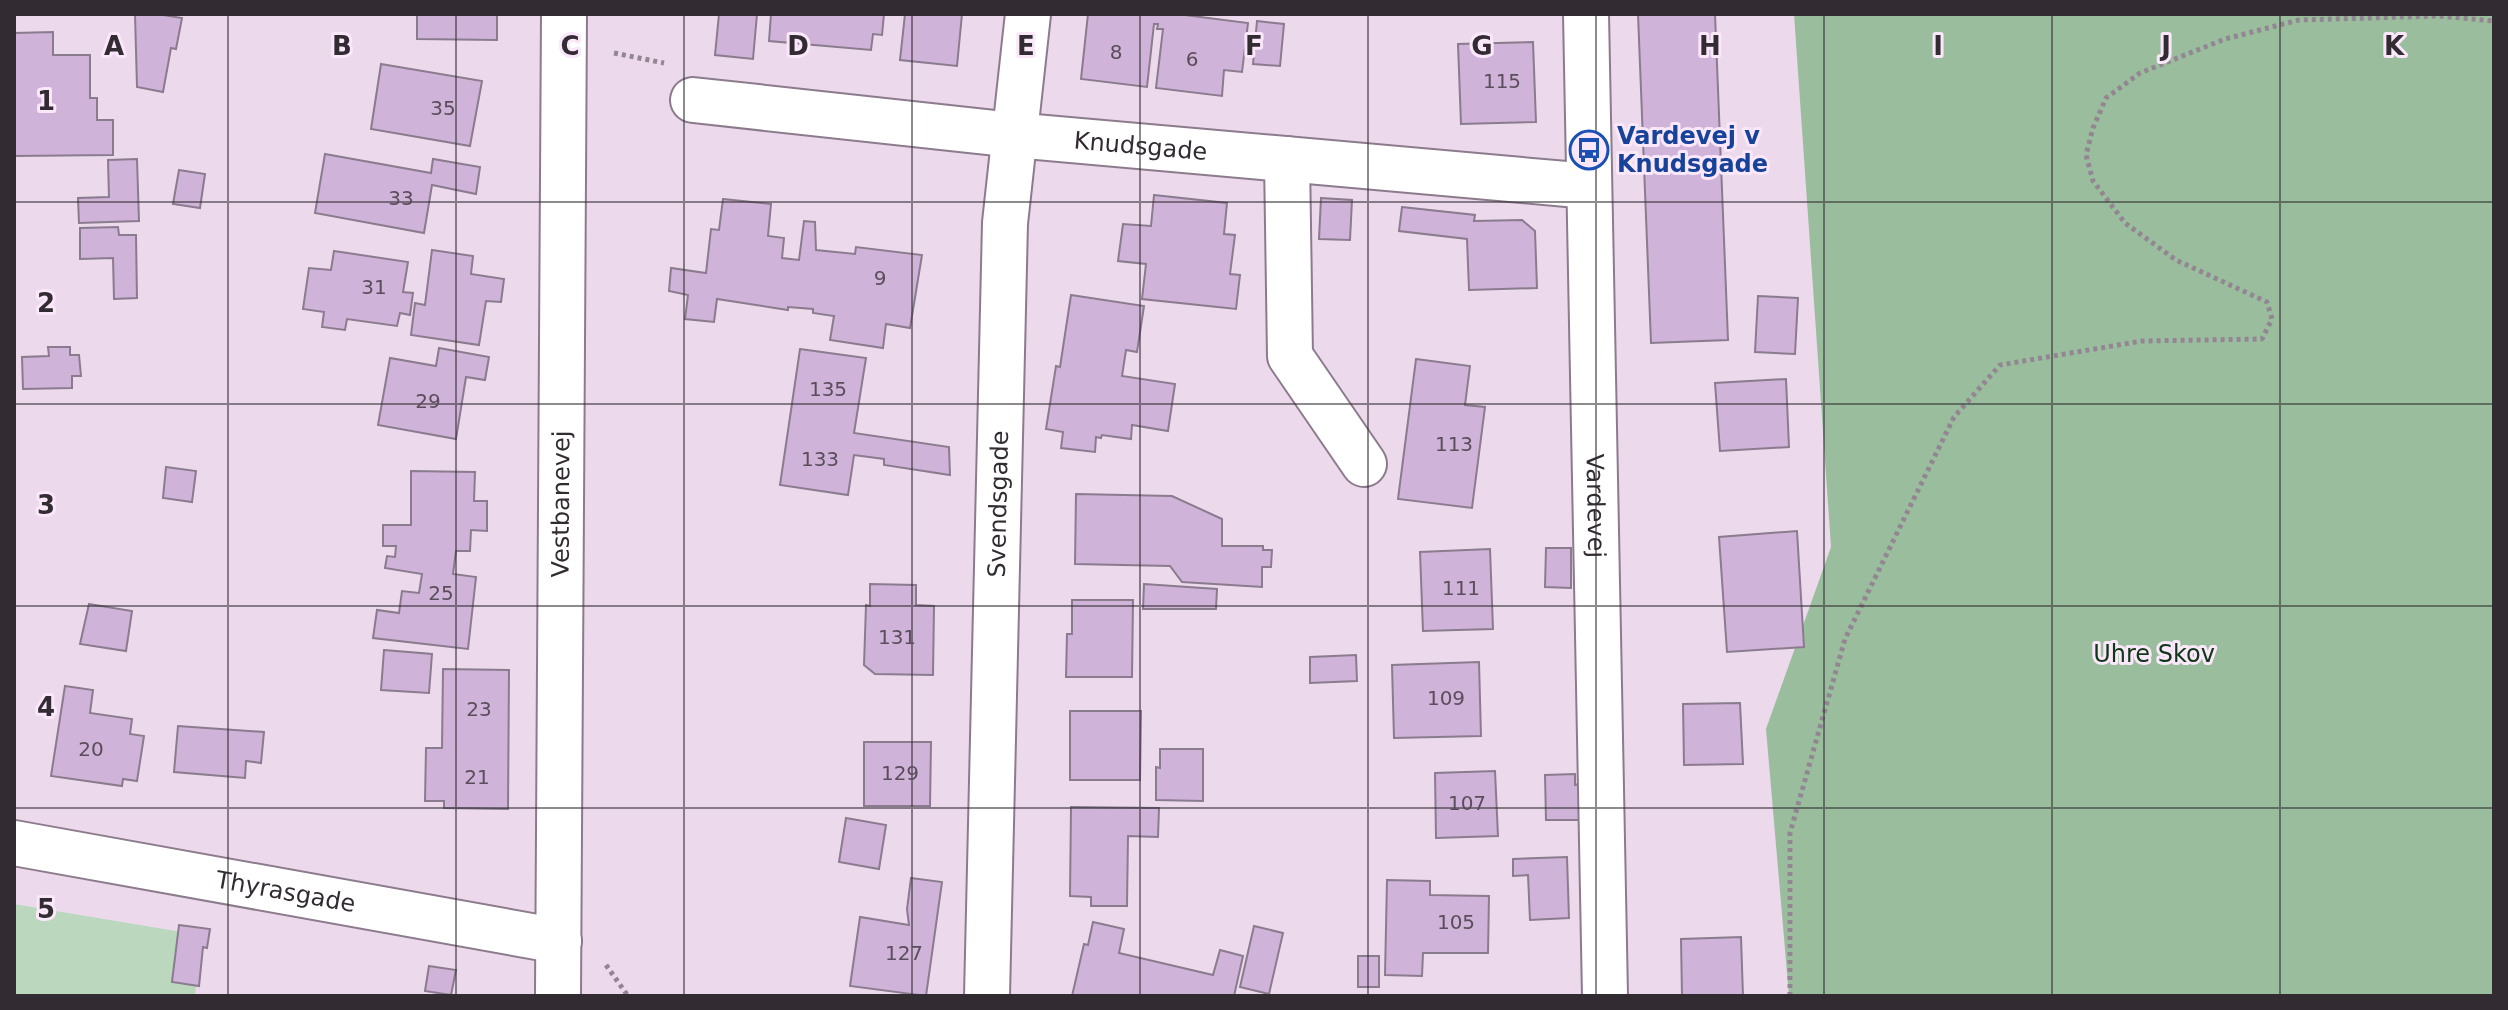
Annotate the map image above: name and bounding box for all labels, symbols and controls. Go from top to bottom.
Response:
text: A [104,31,124,61]
text: B [332,31,352,61]
text: C [560,31,580,61]
text: D [787,31,809,61]
text: E [1017,31,1035,61]
text: F [1245,31,1263,61]
text: G [1471,31,1493,61]
text: H [1699,31,1721,61]
text: I [1933,31,1943,61]
text: J [2159,31,2171,61]
text: K [2384,31,2405,61]
house number: 8 [1110,40,1122,64]
house number: 6 [1186,47,1198,71]
house number: 115 [1483,69,1521,93]
text: 1 [37,86,55,116]
house number: 35 [430,96,456,120]
place label: Vardevej v Knudsgade [1617,122,1768,178]
street label: Knudsgade [1073,126,1209,166]
bus stop icon: Vardevej v Knudsgade [1568,129,1610,171]
house number: 33 [388,186,414,210]
house number: 9 [874,266,886,290]
house number: 31 [361,275,387,299]
text: 2 [37,288,55,318]
house number: 135 [809,377,847,401]
house number: 29 [415,389,441,413]
street label: Svendsgade [983,430,1014,578]
street label: Vestbanevej [547,431,575,578]
house number: 113 [1435,432,1473,456]
house number: 133 [801,447,839,471]
street label: Vardevej [1581,453,1611,558]
text: 3 [37,490,55,520]
house number: 111 [1442,576,1480,600]
house number: 25 [428,581,454,605]
house number: 131 [878,625,916,649]
park label: Uhre Skov [2093,640,2215,668]
house number: 109 [1427,686,1465,710]
text: 4 [37,692,55,722]
house number: 23 [466,697,492,721]
house number: 20 [78,737,104,761]
house number: 129 [881,761,919,785]
house number: 21 [464,765,490,789]
house number: 107 [1448,791,1486,815]
street label: Thyrasgade [213,865,358,918]
text: 5 [37,894,55,924]
house number: 105 [1437,910,1475,934]
house number: 127 [885,941,923,965]

